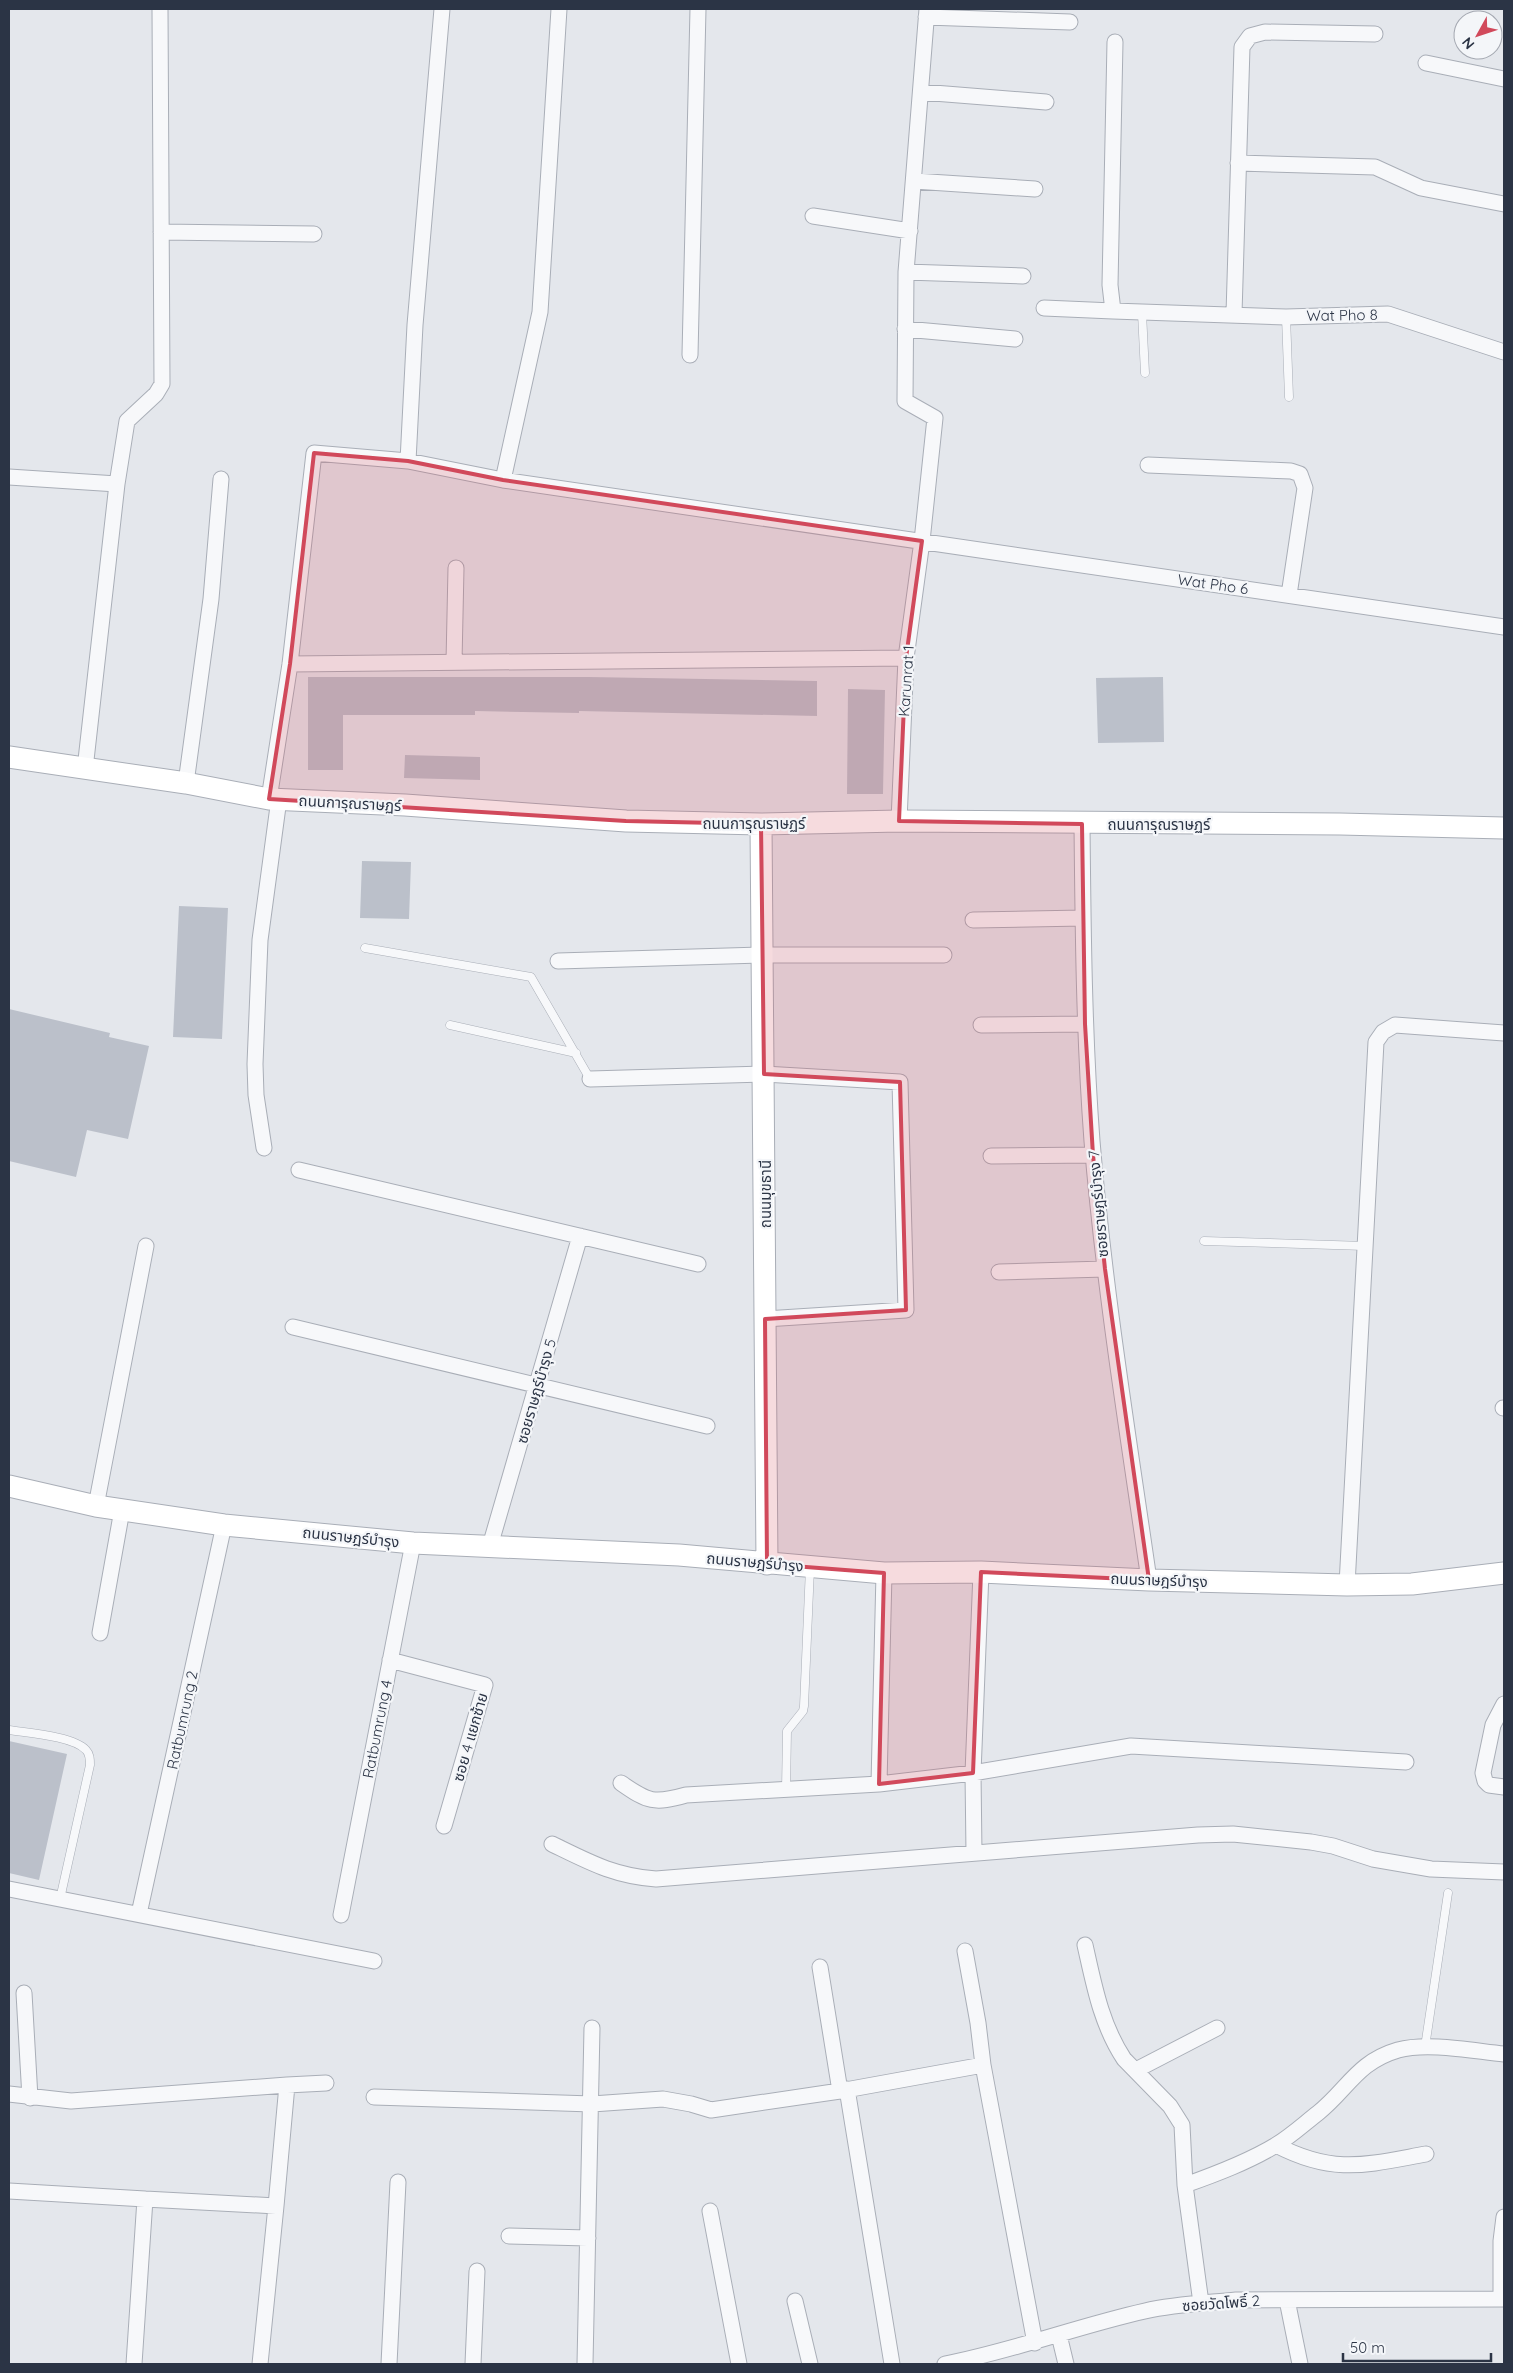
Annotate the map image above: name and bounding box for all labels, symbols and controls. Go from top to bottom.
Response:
north arrow [1453,10,1503,60]
text: N [1458,34,1478,53]
street label: Wat Pho 8 [1306,305,1378,325]
street label: Wat Pho 6 [1176,570,1250,598]
street label: Karunrat 1 [894,645,918,717]
street label: ถนนการุณราษฏร์ [298,791,403,815]
street label: ถนนการุณราษฏร์ [703,814,806,833]
street label: ถนนการุณราษฏร์ [1108,815,1211,834]
street label: ซอยราษฎร์บำรุง 7 [1084,1149,1112,1258]
street label: ถนนมุขธานี [756,1160,775,1228]
street label: ซอยราษฎร์บำรุง 5 [512,1336,560,1446]
street label: ถนนราษฎร์บำรุง [302,1522,400,1552]
street label: ถนนราษฎร์บำรุง [706,1548,804,1576]
street label: ถนนราษฎร์บำรุง [1110,1569,1208,1591]
street label: Ratbumrung 2 [162,1669,202,1771]
street label: Ratbumrung 4 [358,1678,396,1780]
street label: ซอย 4 แยกซ้าย [448,1691,492,1783]
street label: ซอยวัดโพธิ์ 2 [1182,2291,1260,2315]
scale bar [1343,2330,1490,2362]
text: 50 m [1350,2338,1385,2357]

